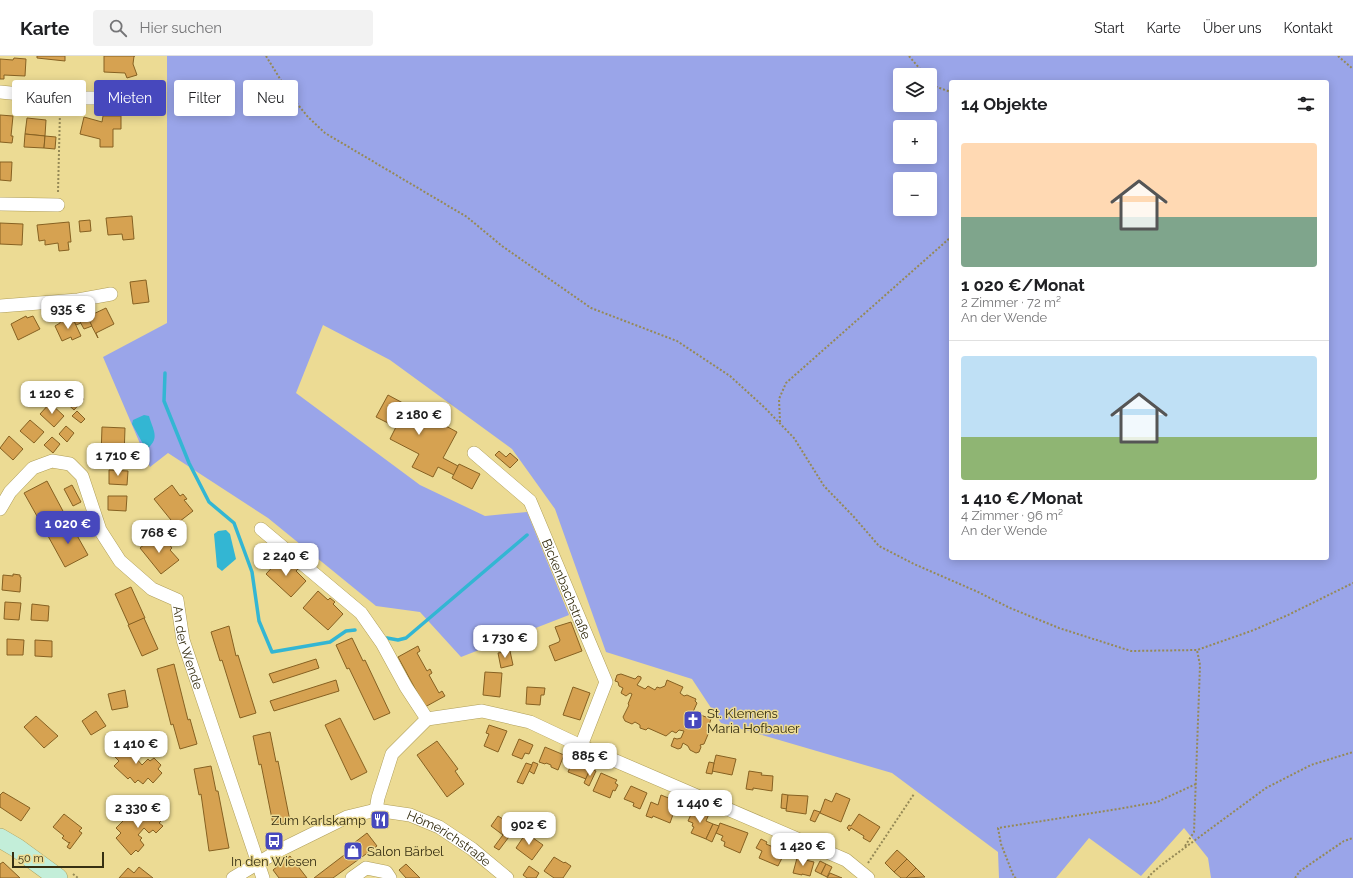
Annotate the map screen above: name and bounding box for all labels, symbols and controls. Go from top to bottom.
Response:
search box [93,10,373,46]
text: Karte [20,17,69,39]
icon: search [107,17,129,39]
text: Hier suchen [139,19,222,37]
text: Start [1094,20,1124,36]
text: Karte [1146,20,1181,36]
text: Über uns [1203,20,1262,36]
text: Kontakt [1284,20,1333,36]
map controls [893,68,937,216]
button: layers [893,68,937,112]
chip: Kaufen [12,80,86,116]
chip: Mieten [94,80,166,116]
chip: Filter [174,80,235,116]
chip: Neu [243,80,298,116]
icon: filters [1295,93,1317,115]
text: 14 Objekte [961,94,1048,114]
button: + [893,120,937,164]
icon: home [1103,169,1175,241]
button: − [893,172,937,216]
text: 1 020 €/Monat [961,275,1085,295]
text: 2 Zimmer · 72 m² [961,295,1061,310]
pin: 935 € [40,296,96,330]
text: 935 € [50,301,86,316]
text: An der Wende [961,310,1047,325]
pin: 1 120 € [15,381,89,415]
icon: home [1103,382,1175,454]
text: 1 120 € [30,386,74,401]
pin: 2 180 € [382,402,456,436]
text: 2 180 € [396,407,442,422]
pin: 1 710 € [81,443,155,477]
text: 1 710 € [96,448,140,463]
text: 1 410 €/Monat [961,488,1083,508]
text: 4 Zimmer · 96 m² [961,508,1063,523]
pin: 1 020 € [31,511,105,545]
text: 1 020 € [45,516,91,531]
pin: 768 € [131,520,187,554]
text: An der Wende [961,523,1047,538]
text: 768 € [141,525,177,540]
street label: Bickenbachstraße [539,537,594,642]
pin: 2 240 € [249,543,323,577]
text: 2 240 € [263,548,309,563]
street label: An der Wende [170,605,206,692]
pin: 1 730 € [468,625,542,659]
text: 1 730 € [482,630,528,645]
place label: St. Klemens Maria Hofbauer [707,706,800,736]
church icon: St. Klemens Maria Hofbauer [682,709,704,731]
pin: 1 410 € [99,731,173,765]
text: 1 410 € [114,736,158,751]
pin: 885 € [562,743,618,777]
text: 885 € [572,748,608,763]
pin: 1 440 € [663,790,737,824]
pin: 2 330 € [101,795,175,829]
text: 1 440 € [677,795,723,810]
text: 2 330 € [115,800,161,815]
street label: Hömerichstraße [405,808,494,870]
restaurant icon: Zum Karlskamp [369,809,391,831]
pin: 902 € [501,812,557,846]
place label: Zum Karlskamp [271,813,366,828]
text: 902 € [511,817,547,832]
bus stop icon: In den Wiesen [263,830,285,852]
pin: 1 420 € [766,833,840,867]
text: 1 420 € [780,838,826,853]
shop icon: Salon Bärbel [342,840,364,862]
place label: Salon Bärbel [367,844,444,859]
scale bar [12,850,104,869]
text: 50 m [18,852,44,865]
place label: In den Wiesen [231,854,317,869]

